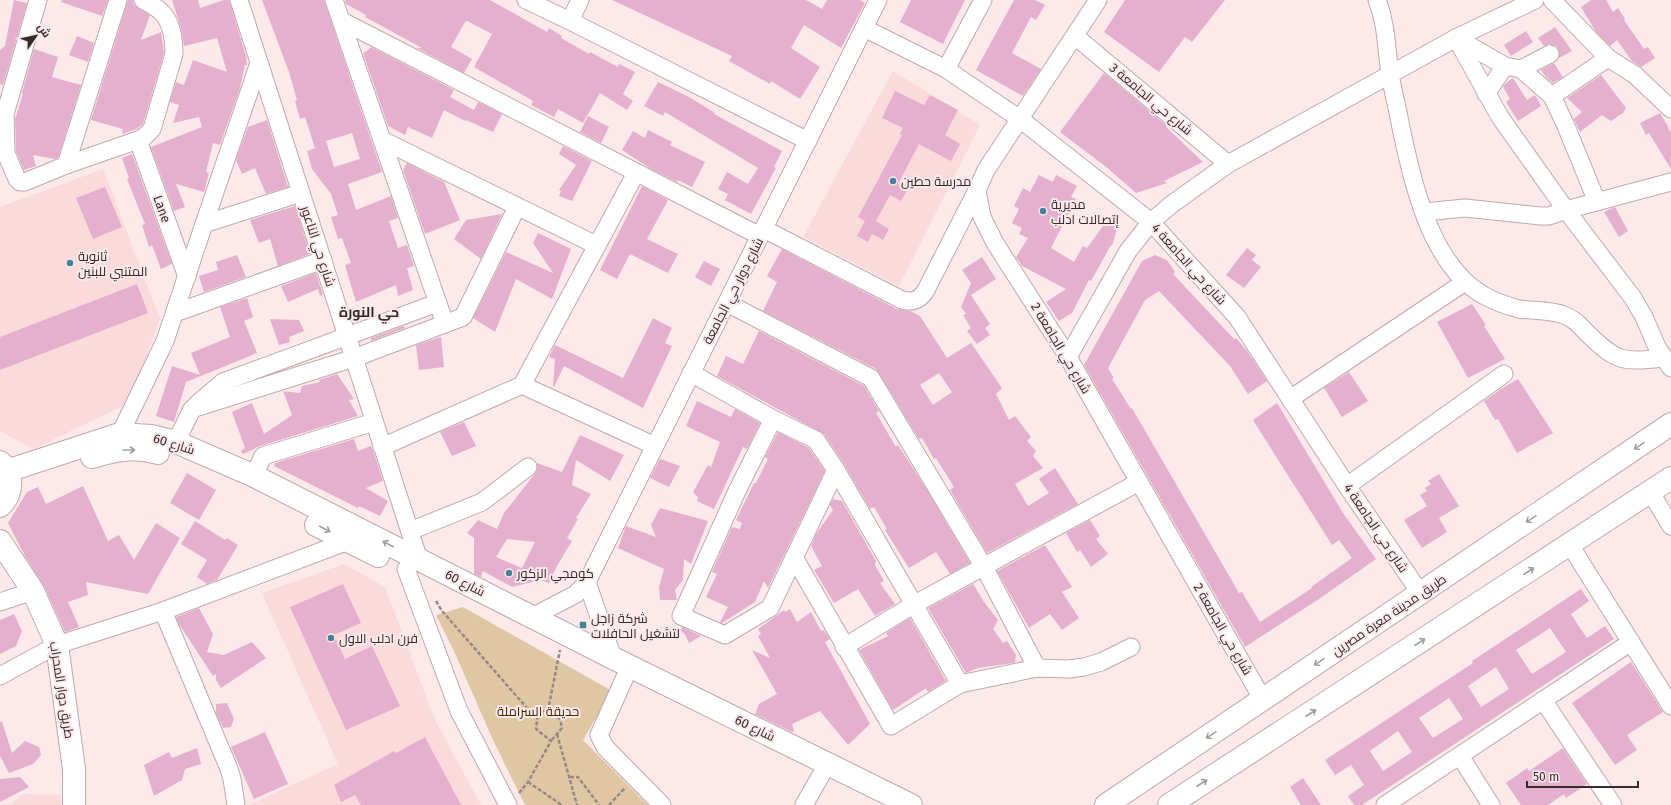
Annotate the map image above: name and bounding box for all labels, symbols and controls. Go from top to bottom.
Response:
north arrow [16,16,56,56]
text: ش [35,21,53,40]
street label: شارع حي الجامعة 3 [1105,60,1196,140]
place label: مدرسة حطين [901,174,971,189]
marker: مدرسة حطين [888,176,898,186]
street label: Lane [150,193,174,225]
place label: مديرية إتصالات ادلب [1051,197,1119,228]
street label: شارع حي الناعور [295,203,338,289]
marker: مديرية إتصالات ادلب [1038,206,1048,216]
street label: شارع حي الجامعة 4 [1146,220,1229,310]
street label: شارع دوار حي الجامعة [700,235,769,348]
place label: ثانوية المتنبي للبنين [78,249,148,282]
marker: ثانوية المتنبي للبنين [65,258,75,268]
street label: شارع حي الجامعة 2 [1025,300,1094,398]
district label: حي النورة [339,304,399,324]
street label: شارع 60 [151,431,197,458]
one-way arrow [1633,442,1644,450]
one-way arrow [122,446,135,454]
street label: شارع حي الجامعة 4 [1338,481,1411,577]
one-way arrow [1526,515,1537,523]
one-way arrow [319,526,331,534]
one-way arrow [382,540,394,547]
place label: كومجي الزكور [516,566,594,584]
street label: شارع 60 [442,567,487,600]
one-way arrow [1523,567,1535,575]
marker: كومجي الزكور [504,568,514,578]
street label: طريق مدينة معرة مصرين [1329,571,1449,659]
street label: شارع حي الجامعة 2 [1188,580,1255,679]
place label: شركة زاجل لتشغيل الحافلات [591,611,680,641]
marker: شركة زاجل لتشغيل الحافلات [578,620,588,630]
place label: فرن ادلب الاول [339,631,418,647]
marker: فرن ادلب الاول [326,633,336,643]
one-way arrow [1414,638,1425,646]
street label: طريق دوار المحراب [47,640,77,740]
one-way arrow [1314,658,1325,666]
park label: حديقة السراملة [497,704,579,719]
one-way arrow [1305,708,1317,716]
street label: شارع 60 [732,712,778,745]
one-way arrow [1206,731,1217,739]
scale bar [1527,763,1638,789]
text: 50 m [1533,770,1559,784]
one-way arrow [1196,779,1207,787]

